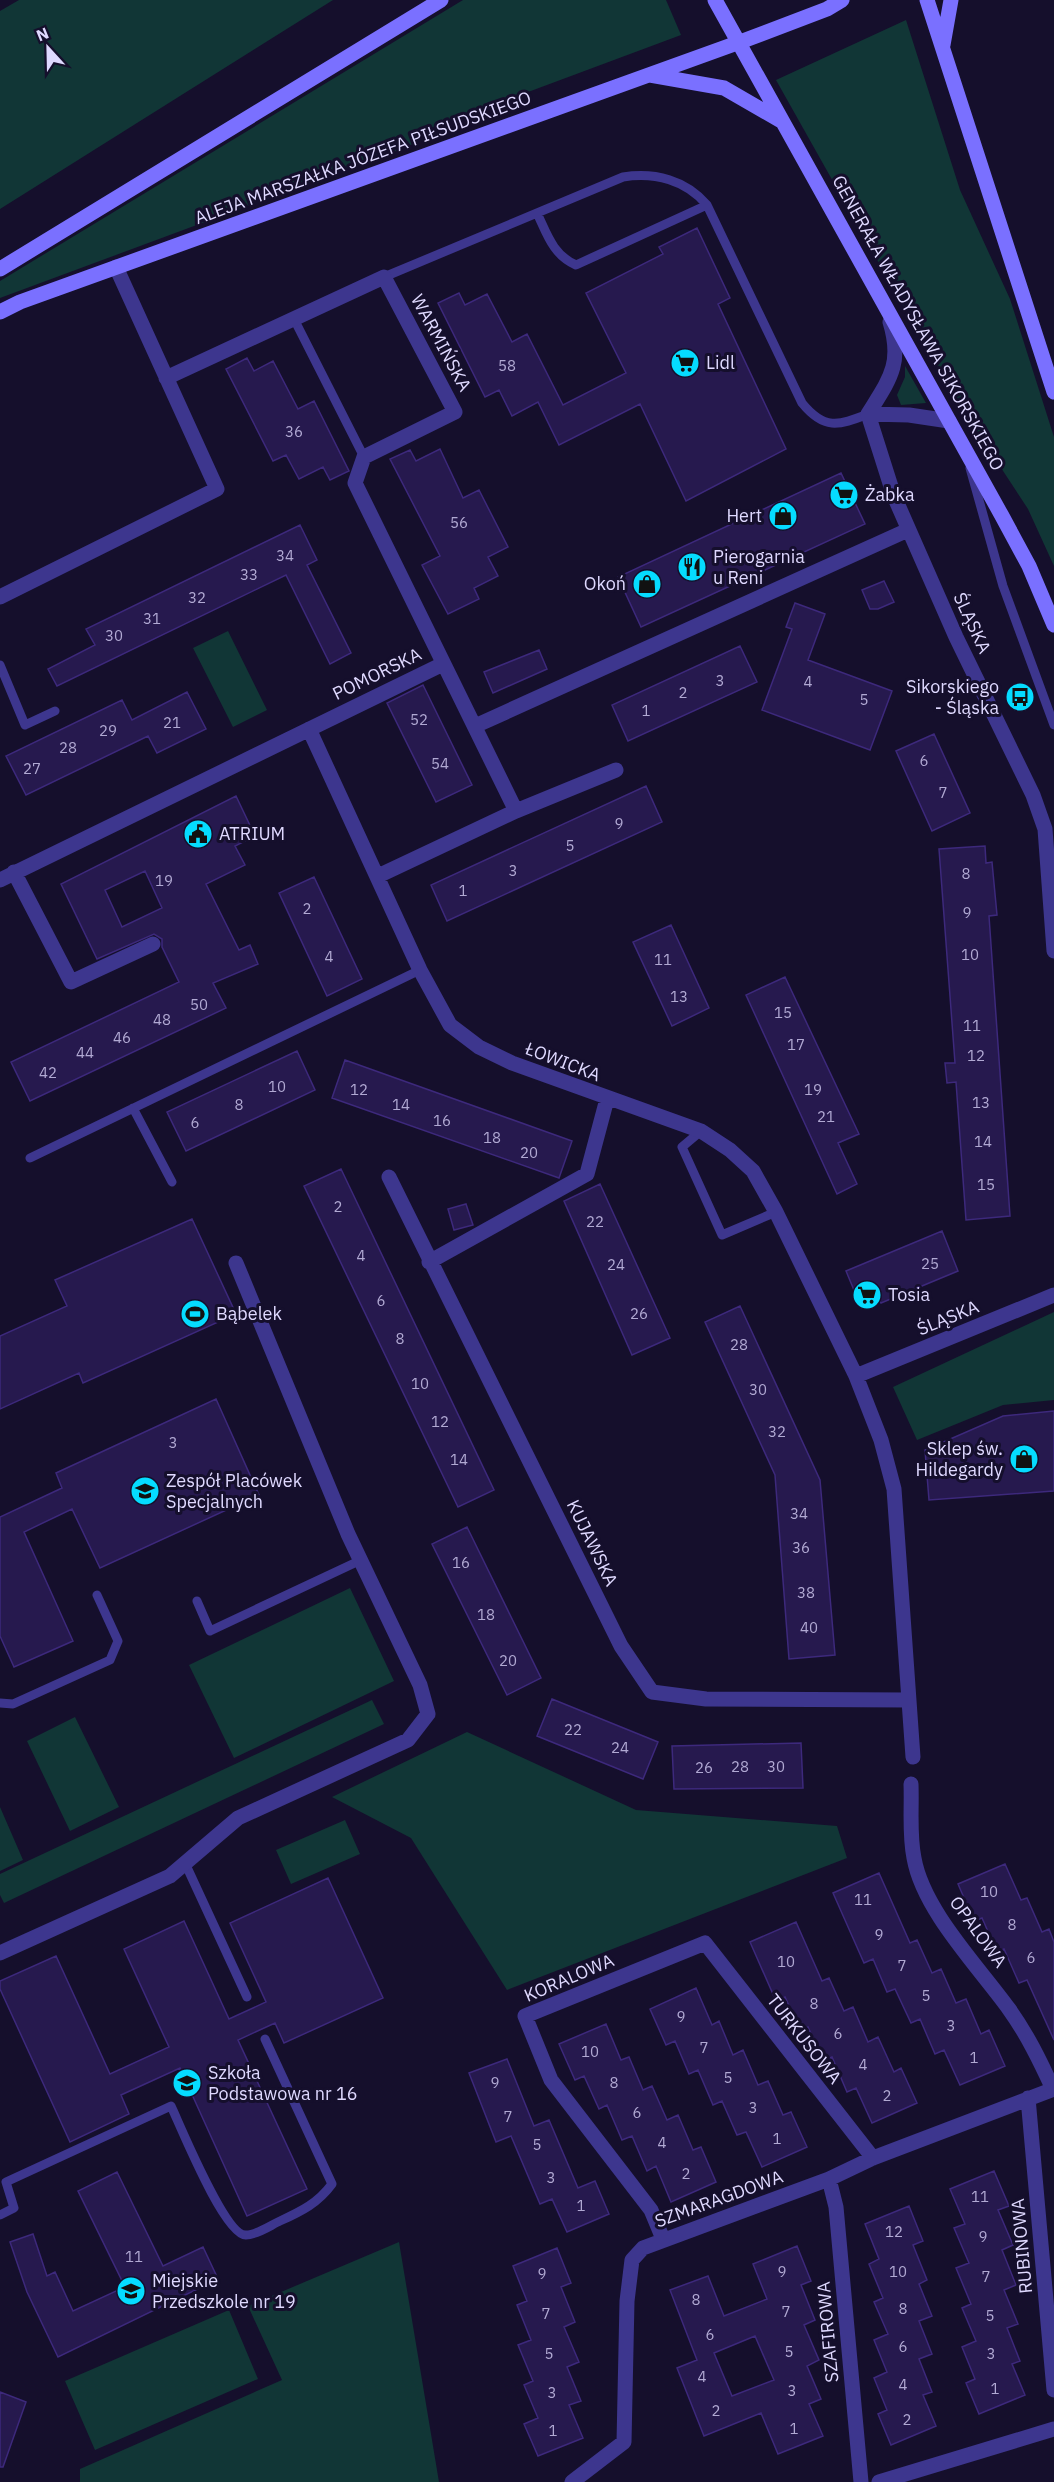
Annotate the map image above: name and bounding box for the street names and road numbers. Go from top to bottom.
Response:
street label: ALEJA MARSZAŁKA JÓZEFA PIŁSUDSKIEGO [191,86,534,229]
street label: GENERAŁA WŁADYSŁAWA SIKORSKIEGO [827,171,1010,475]
street label: WARMIŃSKA [406,290,477,396]
street label: ŚLĄSKA [948,589,997,657]
street label: POMORSKA [329,642,425,705]
street label: ŁOWICKA [521,1036,604,1087]
street label: ŚLĄSKA [913,1295,983,1340]
street label: KUJAWSKA [562,1496,623,1590]
street label: OPALOWA [945,1891,1012,1972]
street label: KORALOWA [520,1948,618,2007]
street label: TURKUSOWA [762,1989,847,2089]
street label: SZMARAGDOWA [652,2165,786,2232]
street label: RUBINOWA [1006,2197,1037,2295]
street label: SZAFIROWA [812,2280,843,2384]

